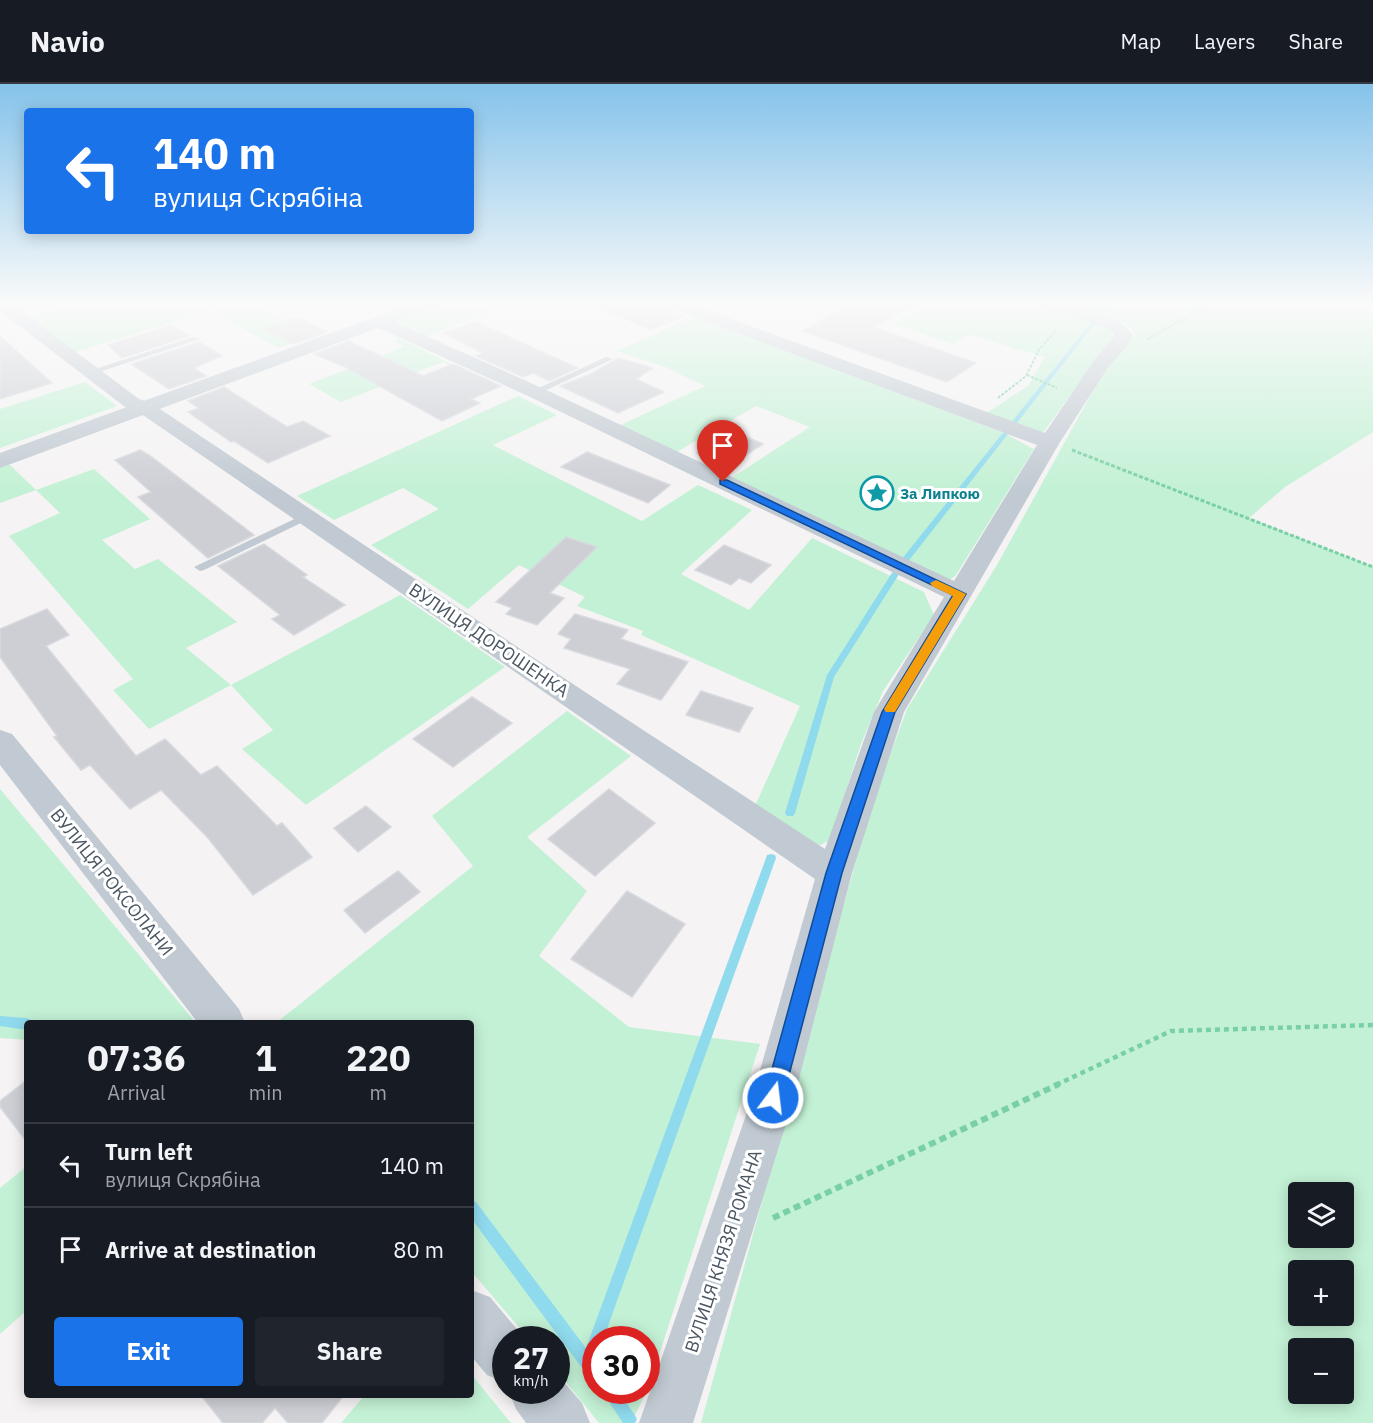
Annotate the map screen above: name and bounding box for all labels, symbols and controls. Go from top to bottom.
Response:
text: Navio [30,23,105,60]
text: Map [1121,27,1161,55]
text: Layers [1194,27,1256,55]
text: Share [1289,27,1343,55]
text: 140 m [153,126,276,181]
icon: left [54,132,132,210]
text: вулиця Скрябіна [153,179,363,214]
pin [697,420,748,482]
icon: arrive [706,429,739,462]
place icon: За Липкою [859,475,895,511]
place label: За Липкою [900,484,980,503]
street label: ВУЛИЦЯ ДОРОШЕНКА [405,578,574,702]
street label: ВУЛИЦЯ РОКСОЛАНИ [46,804,178,960]
text: 07:36 [87,1034,186,1081]
text: 1 [255,1034,277,1081]
text: 220 [346,1034,411,1081]
position arrow [741,1066,805,1130]
text: Arrival [107,1079,166,1106]
text: min [249,1079,283,1106]
text: m [370,1079,387,1106]
text: Turn left [105,1137,193,1166]
street label: ВУЛИЦЯ КНЯЗЯ РОМАНА [679,1146,767,1355]
icon: left [54,1149,87,1182]
text: 140 m [380,1151,444,1180]
text: вулиця Скрябіна [105,1166,261,1193]
map controls [1288,1182,1354,1404]
button: layers [1288,1182,1354,1248]
icon: arrive [54,1233,87,1266]
text: Arrive at destination [105,1235,316,1264]
text: 80 m [393,1235,444,1264]
button: + [1288,1260,1354,1326]
button: Exit [54,1317,243,1386]
button: Share [255,1317,444,1386]
speed limit sign: 30 [582,1326,660,1404]
text: 27 [513,1338,549,1377]
button: − [1288,1338,1354,1404]
text: km/h [513,1371,549,1390]

